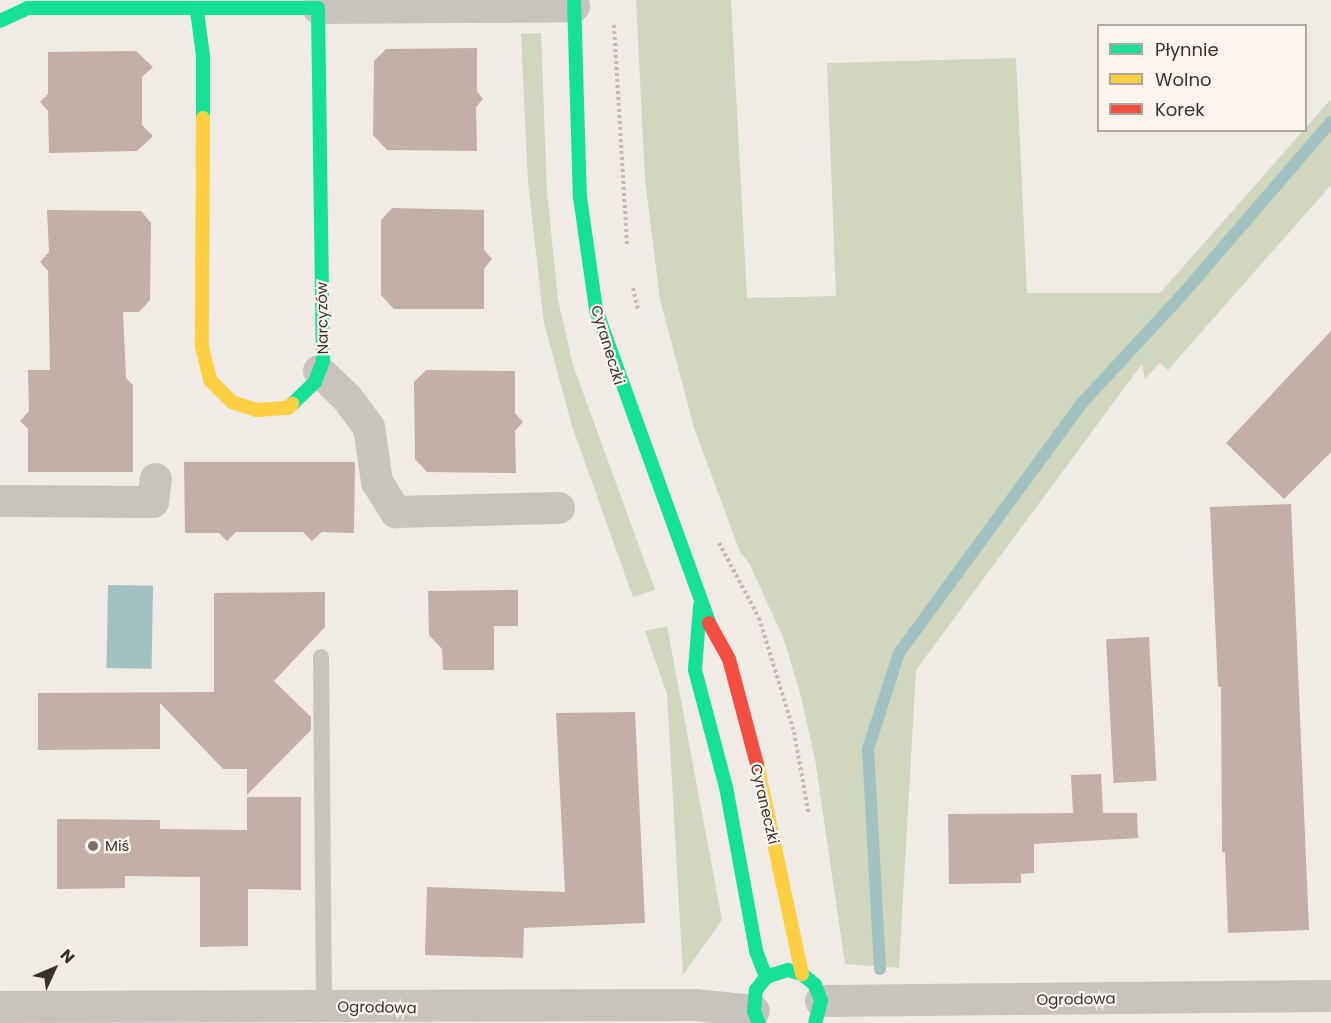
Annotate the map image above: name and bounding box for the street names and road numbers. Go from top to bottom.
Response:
street label: Narcyzów [312,282,332,354]
street label: Cyraneczki [587,303,629,387]
street label: Cyraneczki [747,762,783,846]
street label: Ogrodowa [1036,989,1116,1009]
street label: Ogrodowa [337,997,417,1017]

